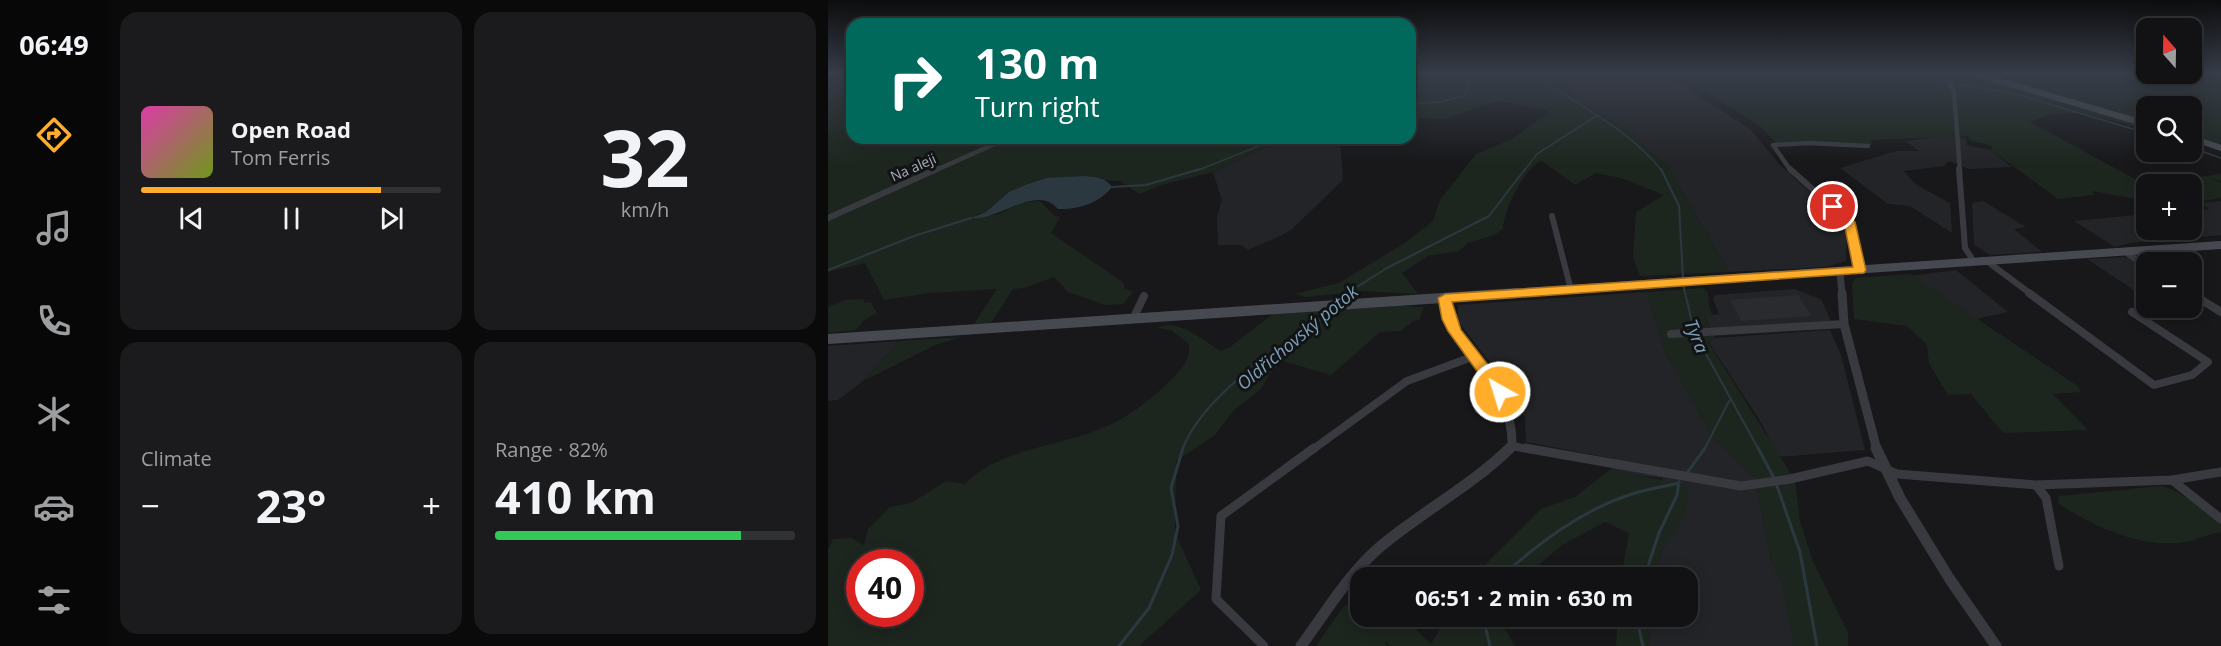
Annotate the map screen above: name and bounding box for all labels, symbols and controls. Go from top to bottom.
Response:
north arrow [2136,18,2202,84]
map controls [2136,18,2202,318]
text: 06:49 [19,26,89,63]
text: 130 m [975,34,1099,91]
icon: right [876,42,954,120]
text: Turn right [975,88,1100,125]
button: search [2136,96,2202,162]
text: 32 [600,104,690,210]
icon: directions [33,114,75,156]
text: Open Road [231,114,351,144]
text: Tom Ferris [231,144,330,171]
street label: Na aleji [887,149,939,185]
button: + [2136,174,2202,240]
pin [1807,181,1858,232]
icon: arrive [1816,190,1849,223]
text: km/h [621,196,669,223]
icon: previous [175,202,208,235]
icon: pause [275,202,308,235]
icon: next [375,202,408,235]
icon: music [33,207,75,249]
button: − [2136,252,2202,318]
water label: Oldřichovský potok [1231,278,1364,395]
icon: phone [33,300,75,342]
water label: Tyra [1679,315,1715,357]
position arrow [1468,360,1532,424]
icon: climate [33,393,75,435]
text: Range · 82% [495,436,608,463]
text: Climate [141,445,212,472]
text: 410 km [495,466,656,527]
text: 23° [256,475,326,536]
text: − [141,483,160,528]
text: + [422,483,441,528]
icon: car [33,486,75,528]
speed limit sign: 40 [846,549,924,627]
icon: filters [33,579,75,621]
text: 06:51 · 2 min · 630 m [1415,582,1633,612]

